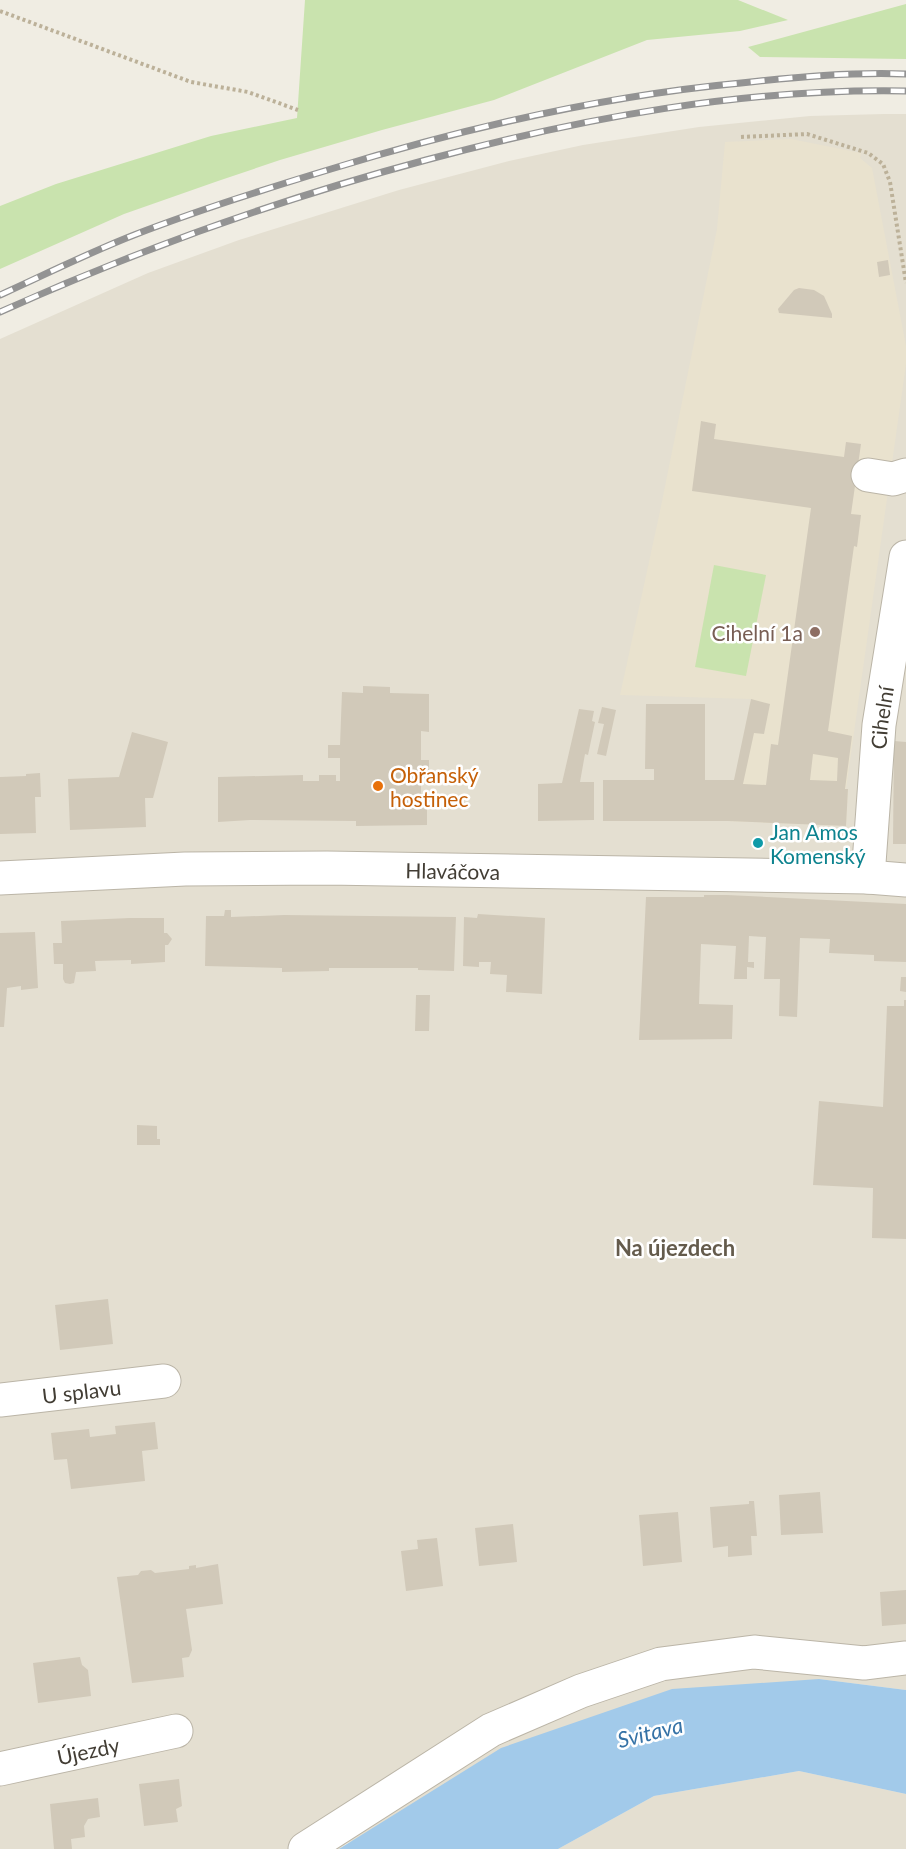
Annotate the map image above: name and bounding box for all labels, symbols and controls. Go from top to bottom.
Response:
place label: Cihelní 1a [711,620,803,645]
marker: Cihelní 1a [808,625,822,639]
street label: Cihelní [865,683,898,750]
place label: Obřanský hostinec [390,762,479,811]
marker: Obřanský hostinec [371,779,385,793]
place label: Jan Amos Komenský [770,819,866,868]
marker: Jan Amos Komenský [751,836,765,850]
street label: Hlaváčova [405,857,500,883]
district label: Na újezdech [615,1234,735,1261]
street label: U splavu [41,1374,122,1408]
water label: Svitava [614,1711,686,1753]
street label: Újezdy [54,1731,122,1769]

